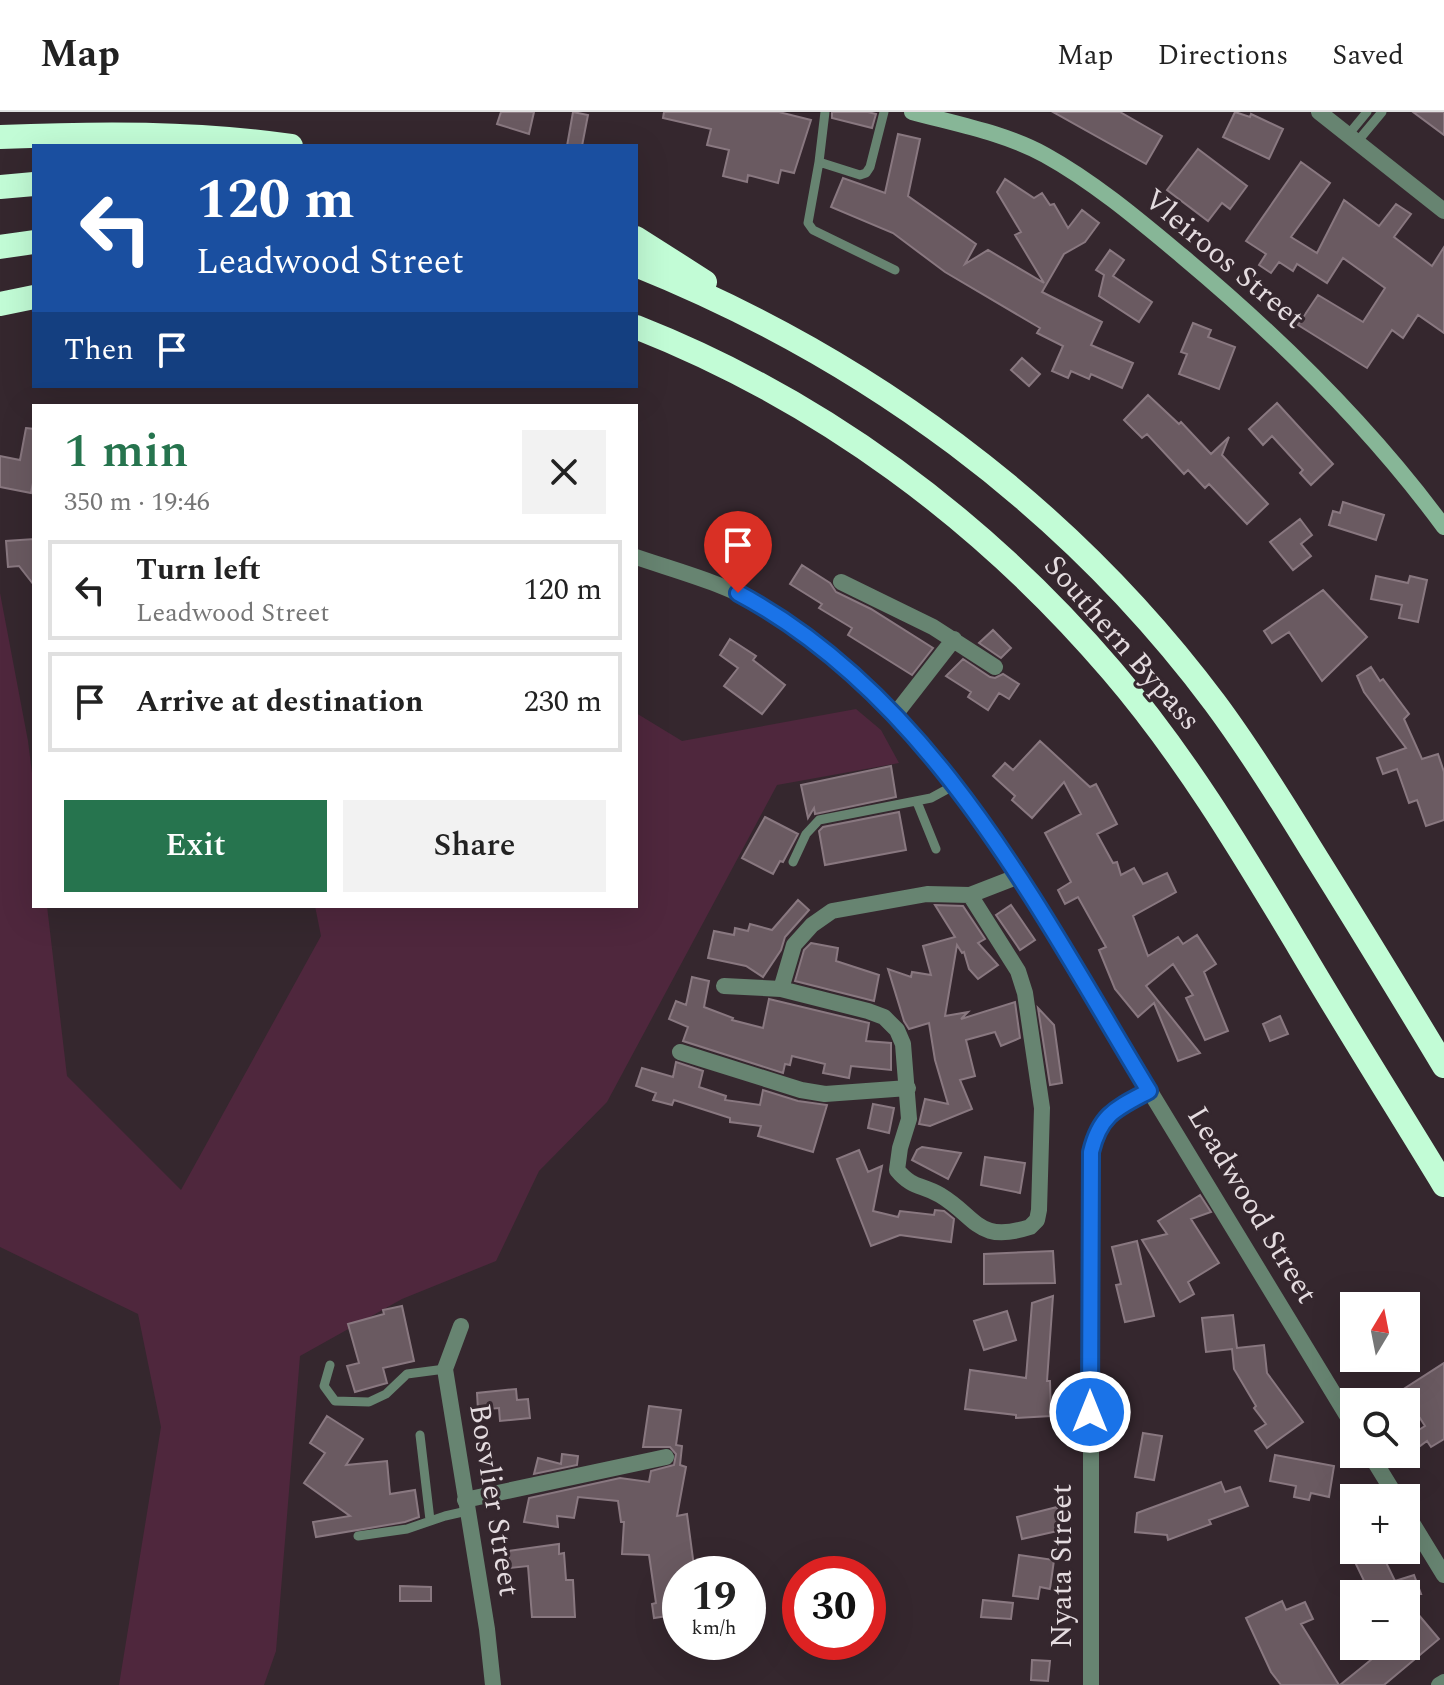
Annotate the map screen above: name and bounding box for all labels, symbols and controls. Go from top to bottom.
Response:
text: Map [40,26,120,84]
text: Map [1057,34,1114,77]
text: Directions [1158,34,1288,77]
text: Saved [1332,34,1404,77]
text: 120 m [196,158,355,243]
icon: left [64,176,168,280]
street label: Vleiroos Street [1133,178,1315,340]
text: Leadwood Street [196,235,464,290]
text: Then [64,327,134,373]
icon: arrive [150,328,194,372]
text: 1 min [64,415,189,488]
button: close [522,430,606,514]
text: 350 m · 19:46 [64,482,210,522]
pin [704,511,772,593]
icon: arrive [716,523,760,567]
street label: Southern Bypass [1032,545,1212,741]
text: Turn left [136,547,261,593]
text: 120 m [524,567,602,613]
icon: left [68,568,112,612]
text: Leadwood Street [136,593,330,633]
text: Arrive at destination [136,679,423,725]
text: 230 m [524,679,602,725]
icon: arrive [68,680,112,724]
button: Exit [64,800,327,892]
button: Share [343,800,606,892]
street label: Leadwood Street [1175,1097,1329,1313]
north arrow [1340,1292,1420,1372]
map controls [1340,1292,1420,1660]
position arrow [1048,1370,1132,1454]
button: search [1340,1388,1420,1468]
street label: Bosvlier Street [456,1400,532,1600]
street label: Nyata Street [1039,1484,1085,1648]
button: + [1340,1484,1420,1564]
speed limit sign: 30 [782,1556,886,1660]
text: 19 [692,1567,736,1628]
button: − [1340,1580,1420,1660]
text: km/h [692,1613,737,1643]

